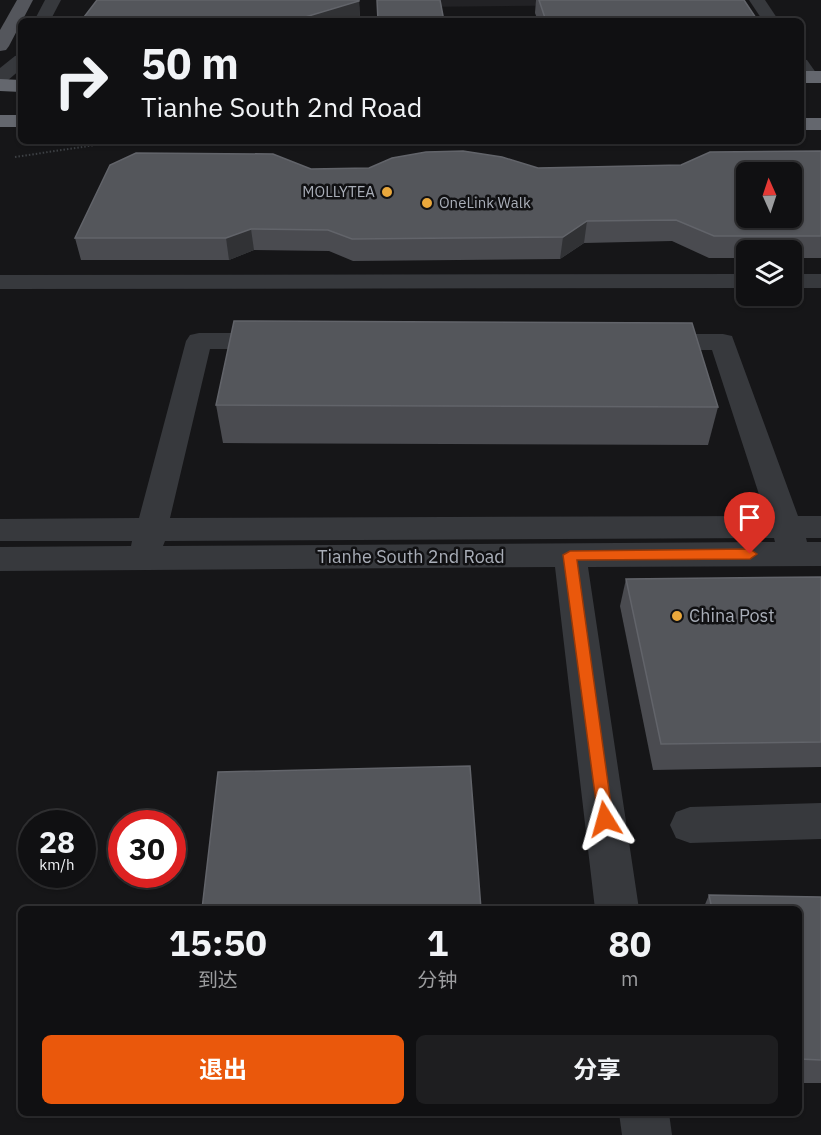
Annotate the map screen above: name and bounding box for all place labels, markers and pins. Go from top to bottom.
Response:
place label: MOLLYTEA [302,182,375,201]
marker: MOLLYTEA [380,185,394,199]
place label: OneLink Walk [439,193,531,212]
marker: OneLink Walk [420,196,434,210]
pin [724,492,775,554]
place label: China Post [689,604,775,627]
marker: China Post [670,609,684,623]

